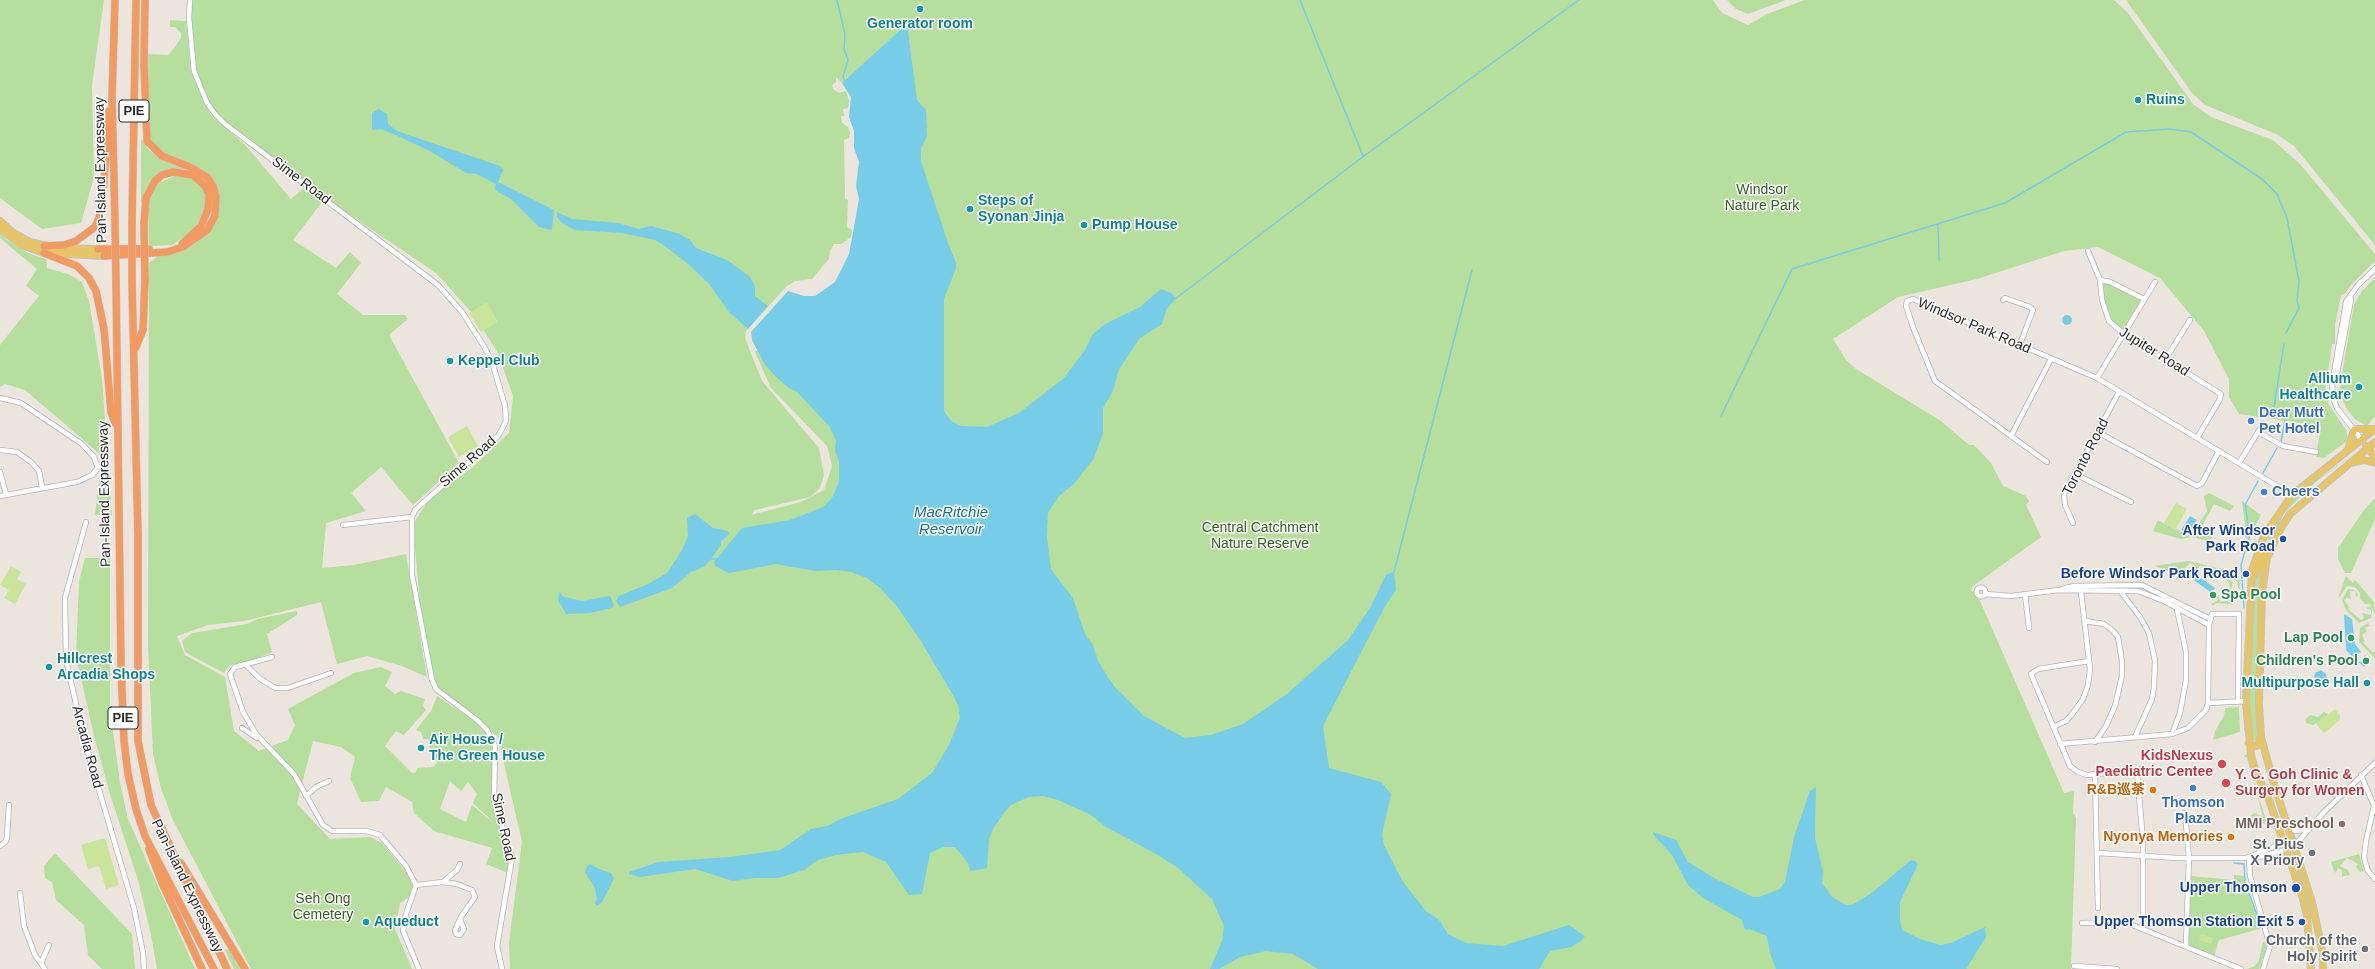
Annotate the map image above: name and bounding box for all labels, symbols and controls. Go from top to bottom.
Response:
marker: Generator room [915,4,925,14]
place label: Generator room [867,16,973,32]
place label: Ruins [2146,92,2185,108]
marker: Ruins [2133,95,2143,105]
street label: Pan-Island Expressway [91,97,111,243]
road number: PIE [119,100,149,122]
street label: Sime Road [268,153,334,209]
park label: Windsor Nature Park [1725,182,1799,214]
place label: Steps of Syonan Jinja [978,193,1064,226]
marker: Steps of Syonan Jinja [965,204,975,214]
place label: Pump House [1092,217,1178,233]
marker: Pump House [1079,220,1089,230]
street label: Windsor Park Road [1915,295,2033,357]
street label: Jupiter Road [2116,324,2192,380]
place label: Keppel Club [458,353,540,369]
marker: Keppel Club [445,356,455,366]
place label: Allium Healthcare [2279,371,2351,404]
marker: Allium Healthcare [2354,382,2364,392]
place label: Dear Mutt Pet Hotel [2259,405,2324,438]
street label: Toronto Road [2059,416,2113,498]
marker: Dear Mutt Pet Hotel [2246,416,2256,426]
street label: Pan-Island Expressway [95,421,115,567]
street label: Sime Road [436,433,500,491]
place label: Cheers [2272,484,2319,500]
marker: Cheers [2259,487,2269,497]
water label: MacRitchie Reservoir [914,504,988,539]
park label: Central Catchment Nature Reserve [1202,520,1318,552]
place label: After Windsor Park Road [2183,523,2275,556]
marker: After Windsor Park Road [2278,534,2288,544]
place label: Before Windsor Park Road [2061,566,2238,582]
marker: Before Windsor Park Road [2241,569,2251,579]
place label: Spa Pool [2221,587,2281,603]
marker: Spa Pool [2208,590,2218,600]
place label: Lap Pool [2284,630,2343,646]
marker: Lap Pool [2346,633,2356,643]
place label: Hillcrest Arcadia Shops [57,651,155,684]
place label: Children's Pool [2256,653,2358,669]
marker: Children's Pool [2361,656,2371,666]
marker: Hillcrest Arcadia Shops [44,662,54,672]
place label: Multipurpose Hall [2242,675,2359,691]
marker: Multipurpose Hall [2362,678,2372,688]
street label: Arcadia Road [68,704,106,790]
road number: PIE [108,707,138,729]
place label: Air House / The Green House [429,732,545,764]
marker: Air House / The Green House [416,743,426,753]
place label: KidsNexus Paediatric Centee [2096,748,2213,780]
marker: KidsNexus Paediatric Centee [2216,758,2228,770]
place label: Y. C. Goh Clinic & Surgery for Women [2235,767,2365,800]
marker: Y. C. Goh Clinic & Surgery for Women [2220,777,2232,789]
place label: R&B巡茶 [2087,782,2145,798]
marker: Thomson Plaza [2188,783,2198,793]
marker: R&B巡茶 [2148,785,2158,795]
street label: Sime Road [488,791,518,863]
place label: Thomson Plaza [2162,795,2224,828]
place label: MMI Preschool [2235,816,2334,832]
street label: Pan-Island Expressway [147,817,227,955]
marker: MMI Preschool [2337,819,2347,829]
place label: Nyonya Memories [2103,829,2223,845]
marker: Nyonya Memories [2226,832,2236,842]
place label: St. Pius X Priory [2250,837,2304,870]
marker: St. Pius X Priory [2307,848,2317,858]
place label: Upper Thomson [2180,880,2287,896]
marker: Upper Thomson [2290,882,2302,894]
park label: Seh Ong Cemetery [293,891,353,924]
place label: Aqueduct [374,914,439,930]
place label: Upper Thomson Station Exit 5 [2094,914,2294,930]
marker: Aqueduct [361,917,371,927]
marker: Upper Thomson Station Exit 5 [2297,917,2307,927]
place label: Church of the Holy Spirit [2266,933,2357,966]
marker: Church of the Holy Spirit [2360,944,2370,954]

